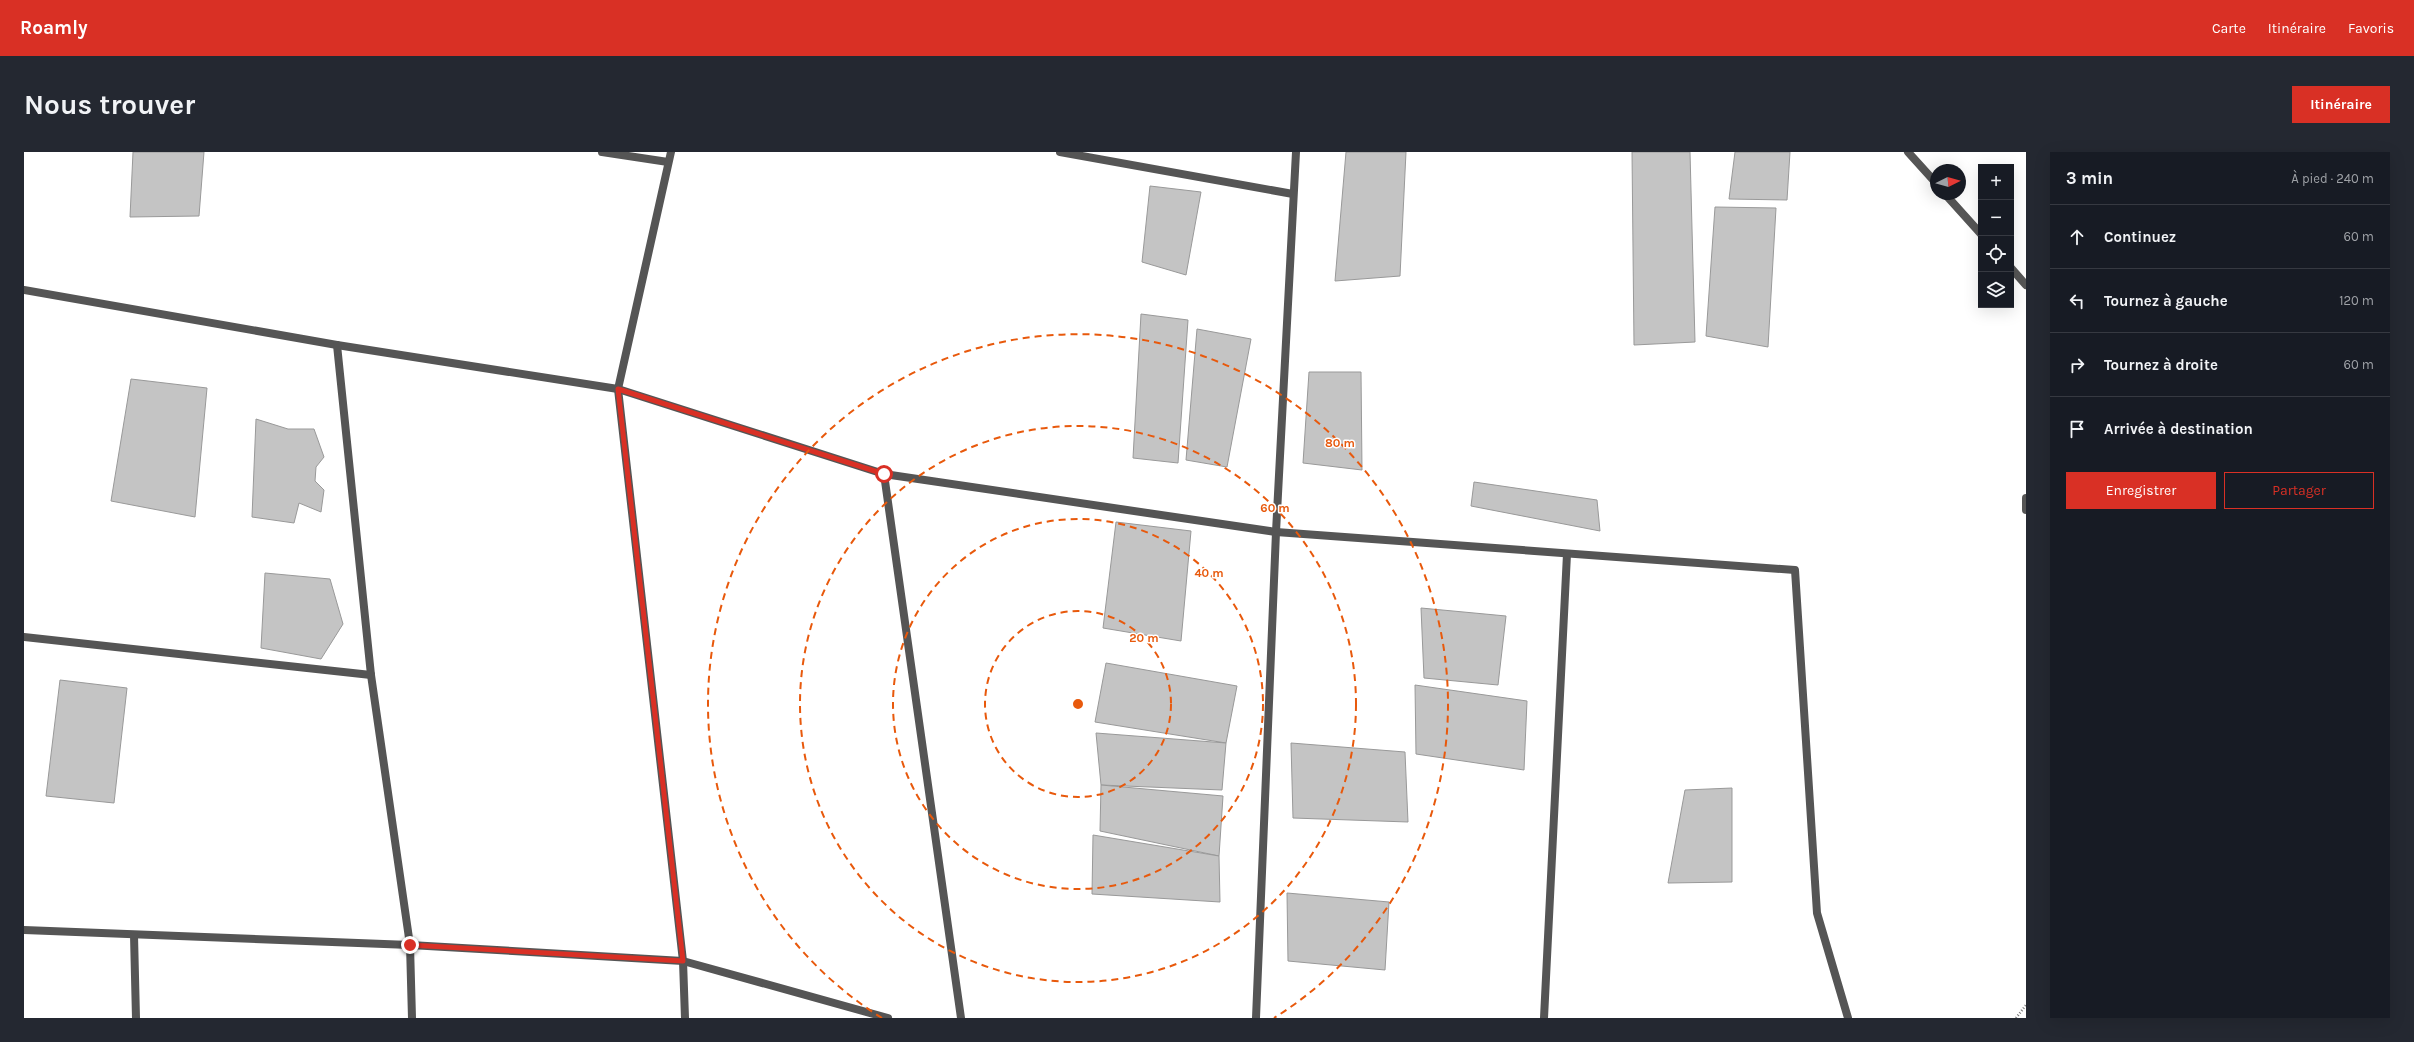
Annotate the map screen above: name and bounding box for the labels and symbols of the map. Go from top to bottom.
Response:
north arrow [1930,164,1966,200]
text: 80 m [1325,436,1355,450]
route start [875,465,893,483]
text: 60 m [1260,501,1290,515]
text: 40 m [1194,566,1224,580]
text: 20 m [1129,631,1159,645]
centre of rings [1071,697,1085,711]
route end [401,936,419,954]

